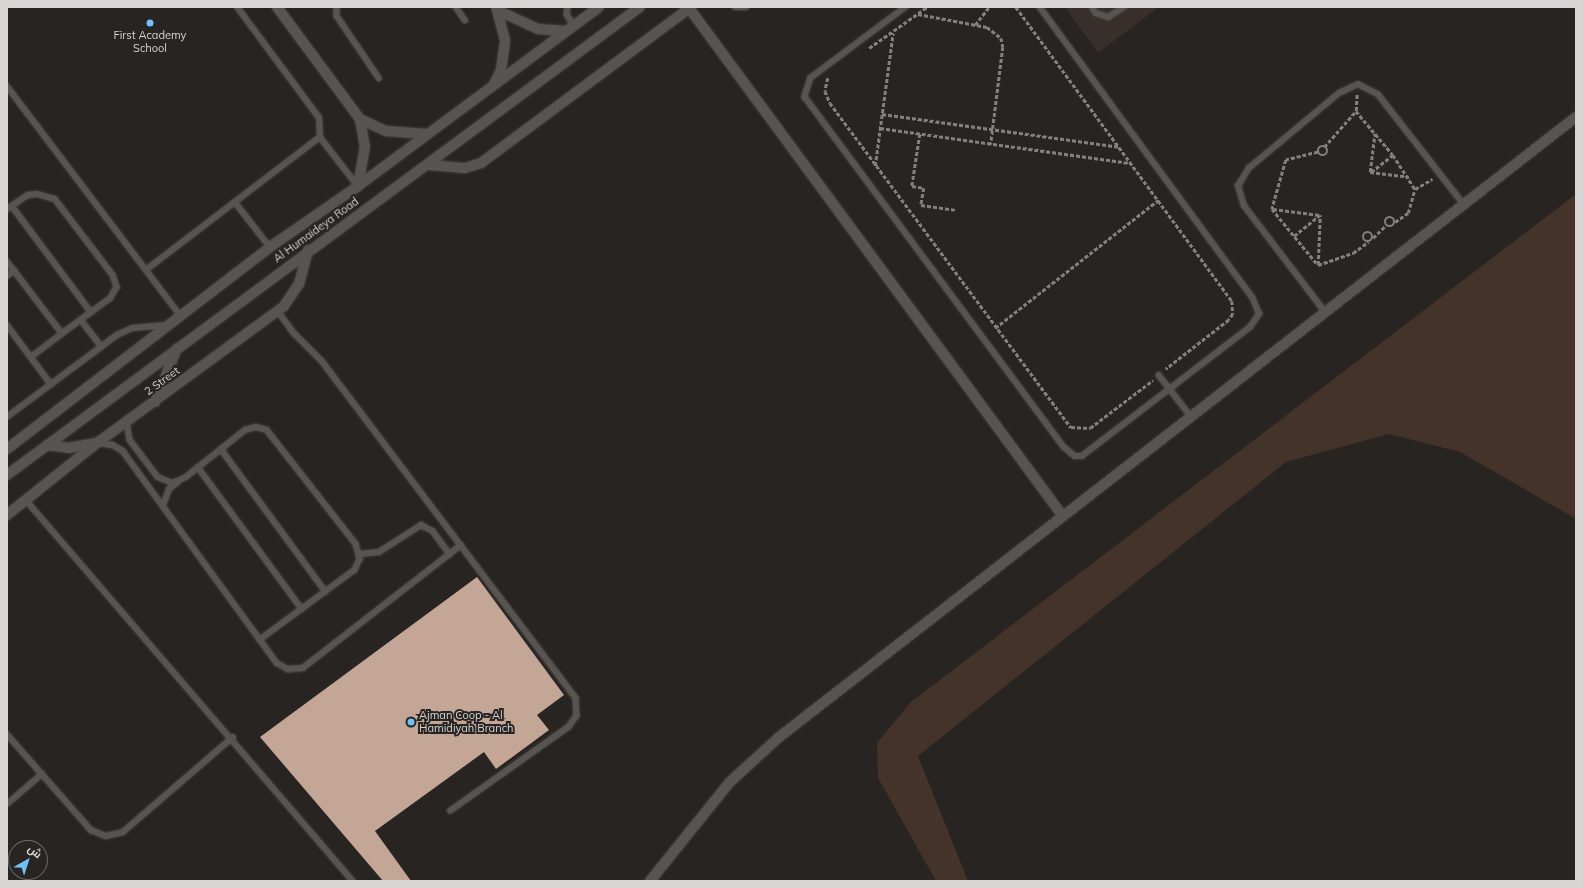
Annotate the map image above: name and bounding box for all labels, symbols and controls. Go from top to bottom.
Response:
marker: First Academy School [145,18,155,28]
place label: First Academy School [114,29,186,55]
street label: Al Humaideya Road [271,195,361,265]
street label: 2 Street [142,364,182,398]
place label: Ajman Coop - Al Hamidiyah Branch [419,709,514,735]
marker: Ajman Coop - Al Hamidiyah Branch [406,717,416,727]
north arrow [8,840,48,880]
text: ش [25,842,45,861]

